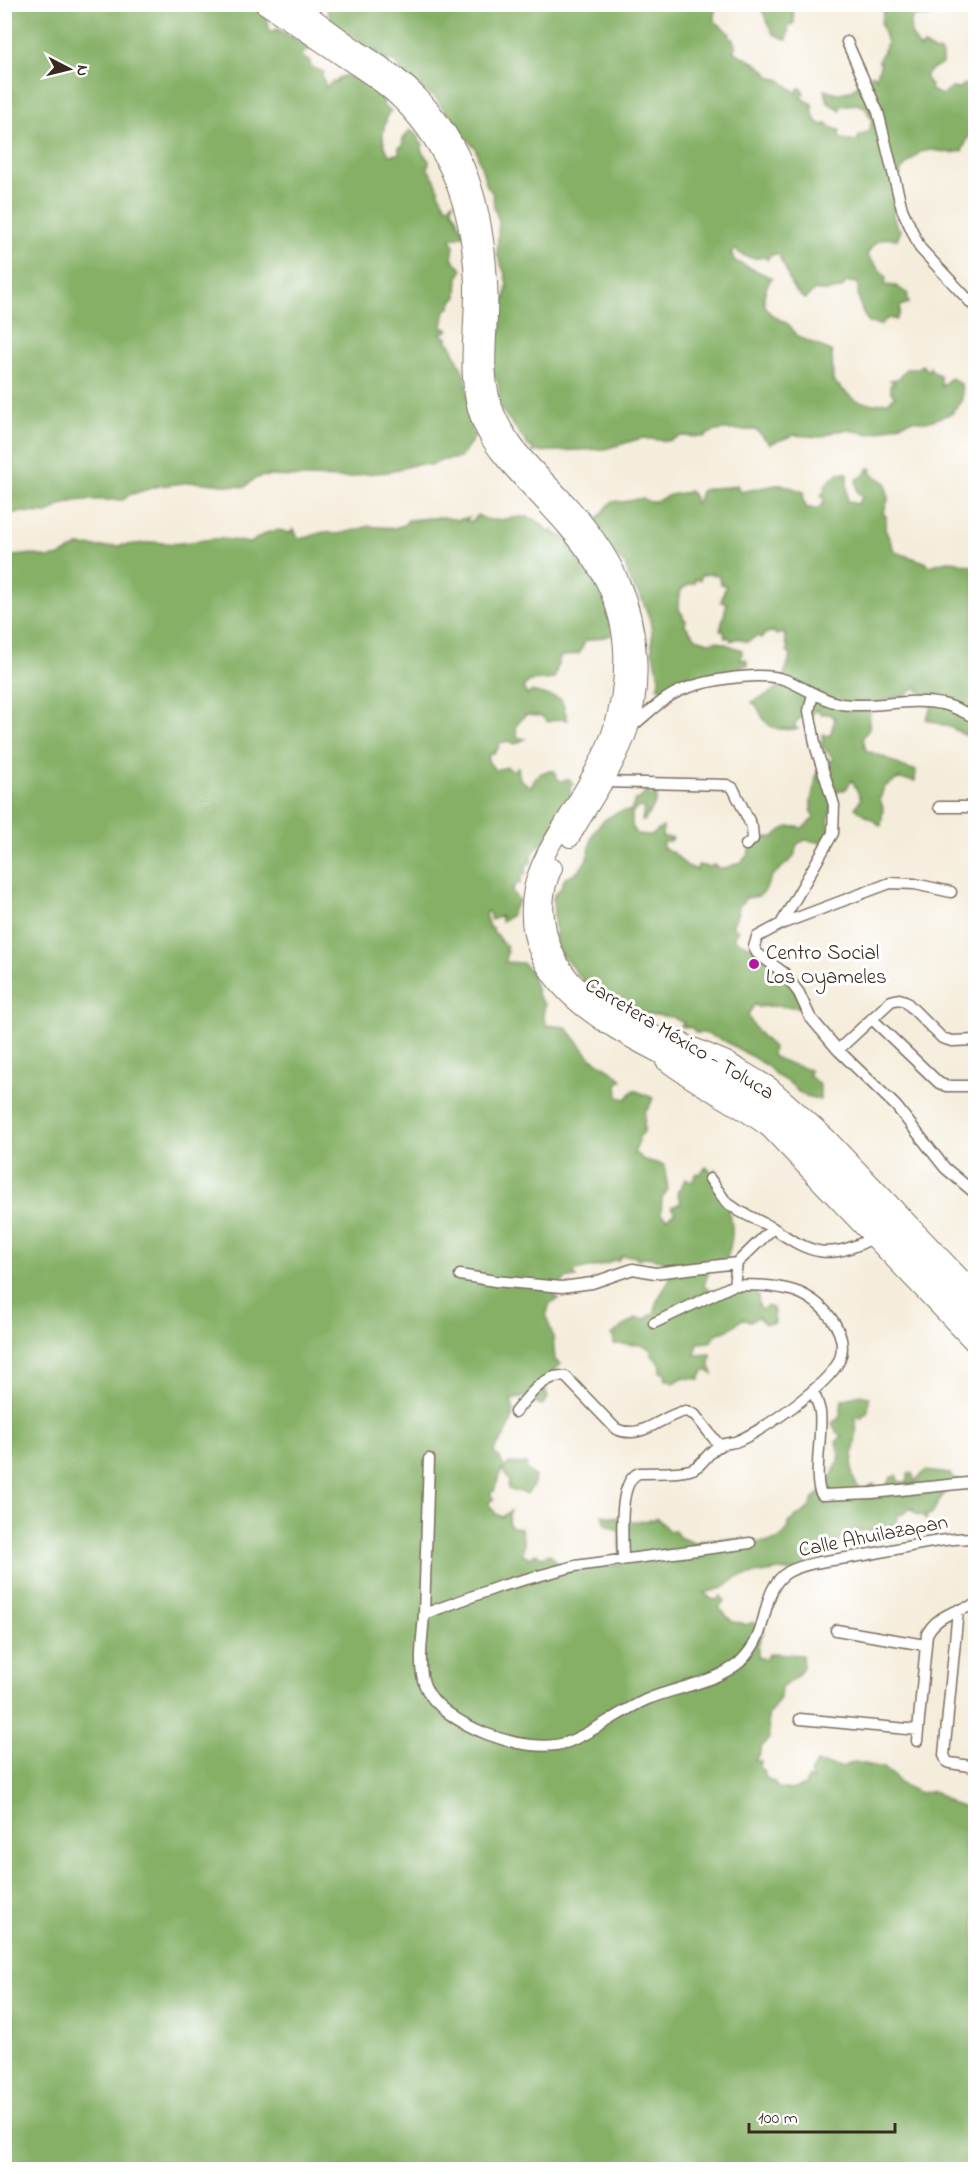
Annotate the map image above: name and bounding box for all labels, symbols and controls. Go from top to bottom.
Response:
north arrow [39,39,99,99]
text: N [69,64,94,78]
place label: Centro Social Los Oyameles [766,939,887,995]
marker: Centro Social Los Oyameles [747,957,761,971]
street label: Carretera México - Toluca [578,971,779,1108]
street label: Calle Ahuilazapan [796,1508,951,1566]
scale bar [749,2096,894,2134]
text: 100 m [758,2106,798,2132]

